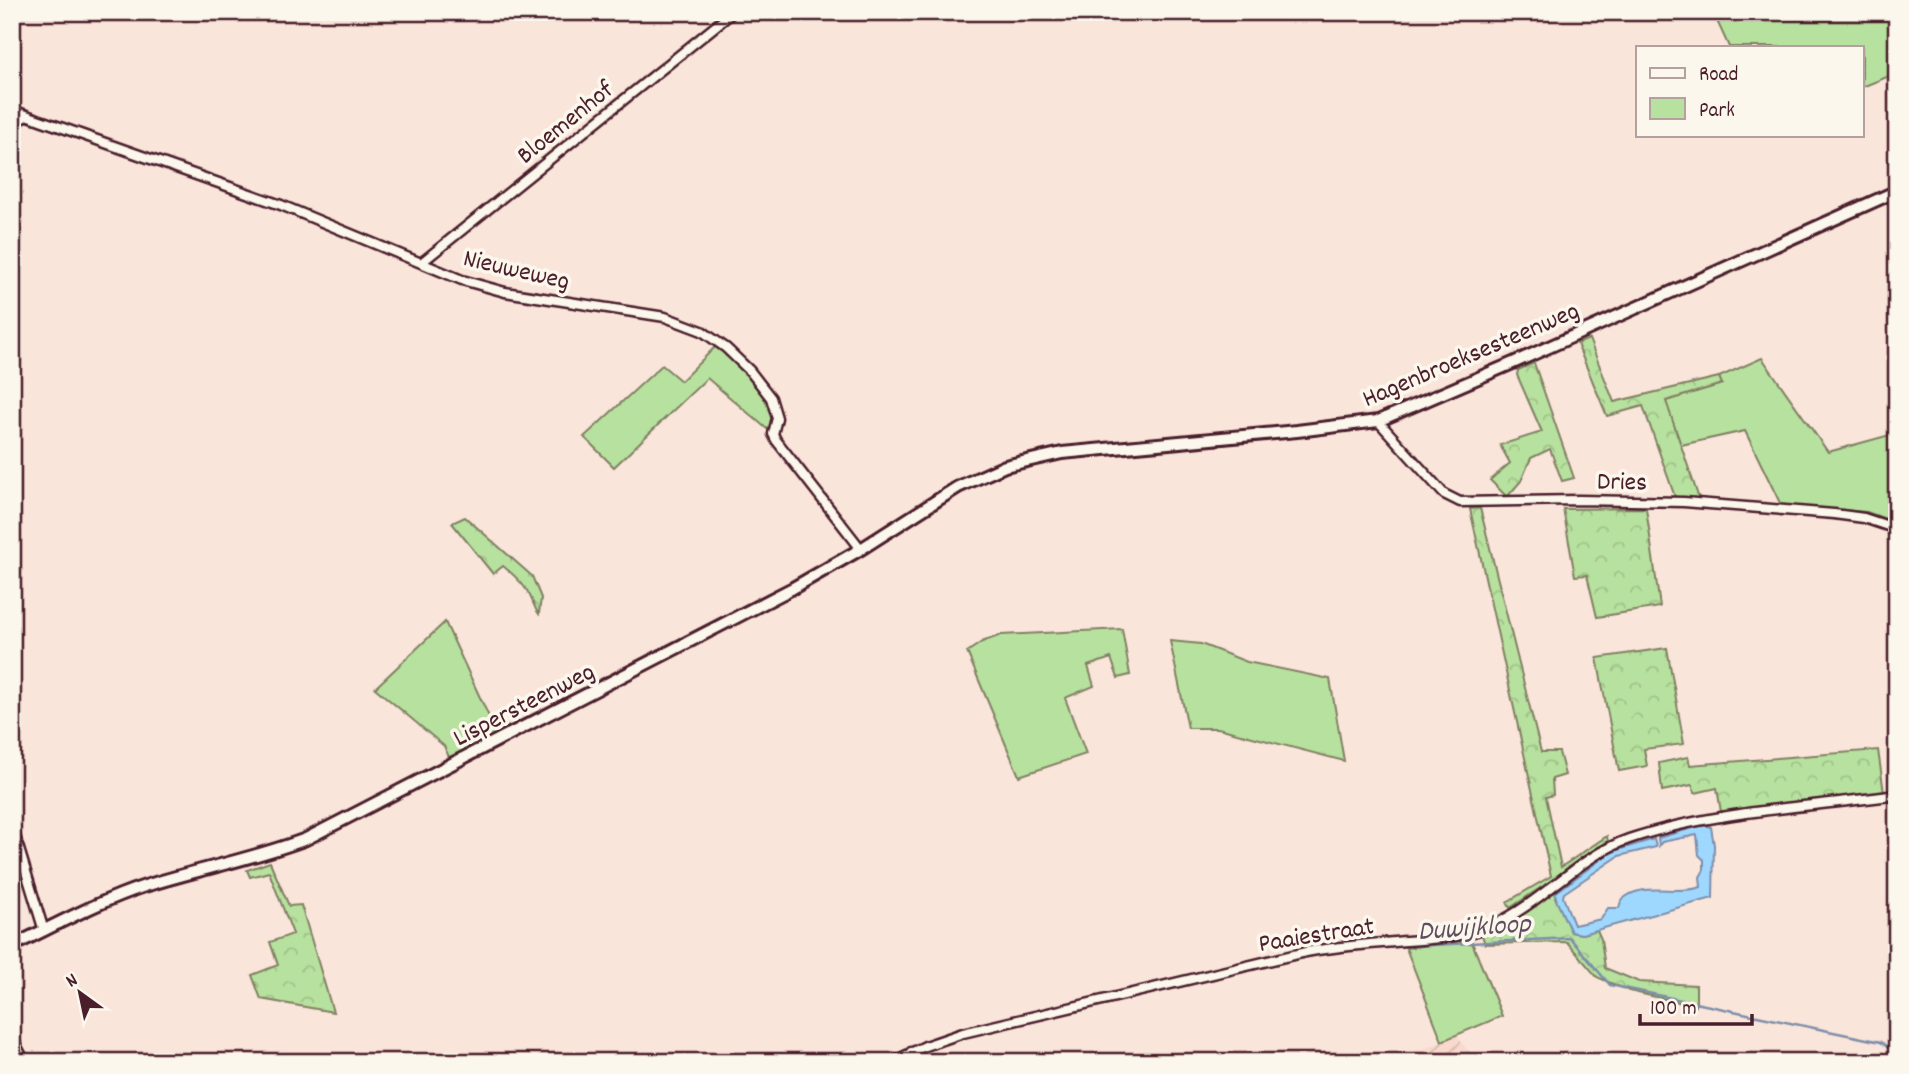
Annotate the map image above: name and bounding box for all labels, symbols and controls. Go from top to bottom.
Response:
legend [1636,46,1864,136]
text: Road [1699,61,1738,91]
street label: Bloemenhof [510,72,623,174]
text: Park [1699,97,1735,127]
street label: Nieuweweg [459,241,573,302]
street label: Hagenbroeksesteenweg [1357,294,1586,419]
street label: Dries [1597,465,1647,502]
street label: Lispersteenweg [447,655,602,758]
water label: Duwijkloop [1417,906,1533,954]
street label: Paaiestraat [1256,909,1377,964]
north arrow [46,958,116,1028]
text: N [61,968,84,996]
scale bar [1640,983,1752,1027]
text: 100 m [1650,995,1697,1025]

